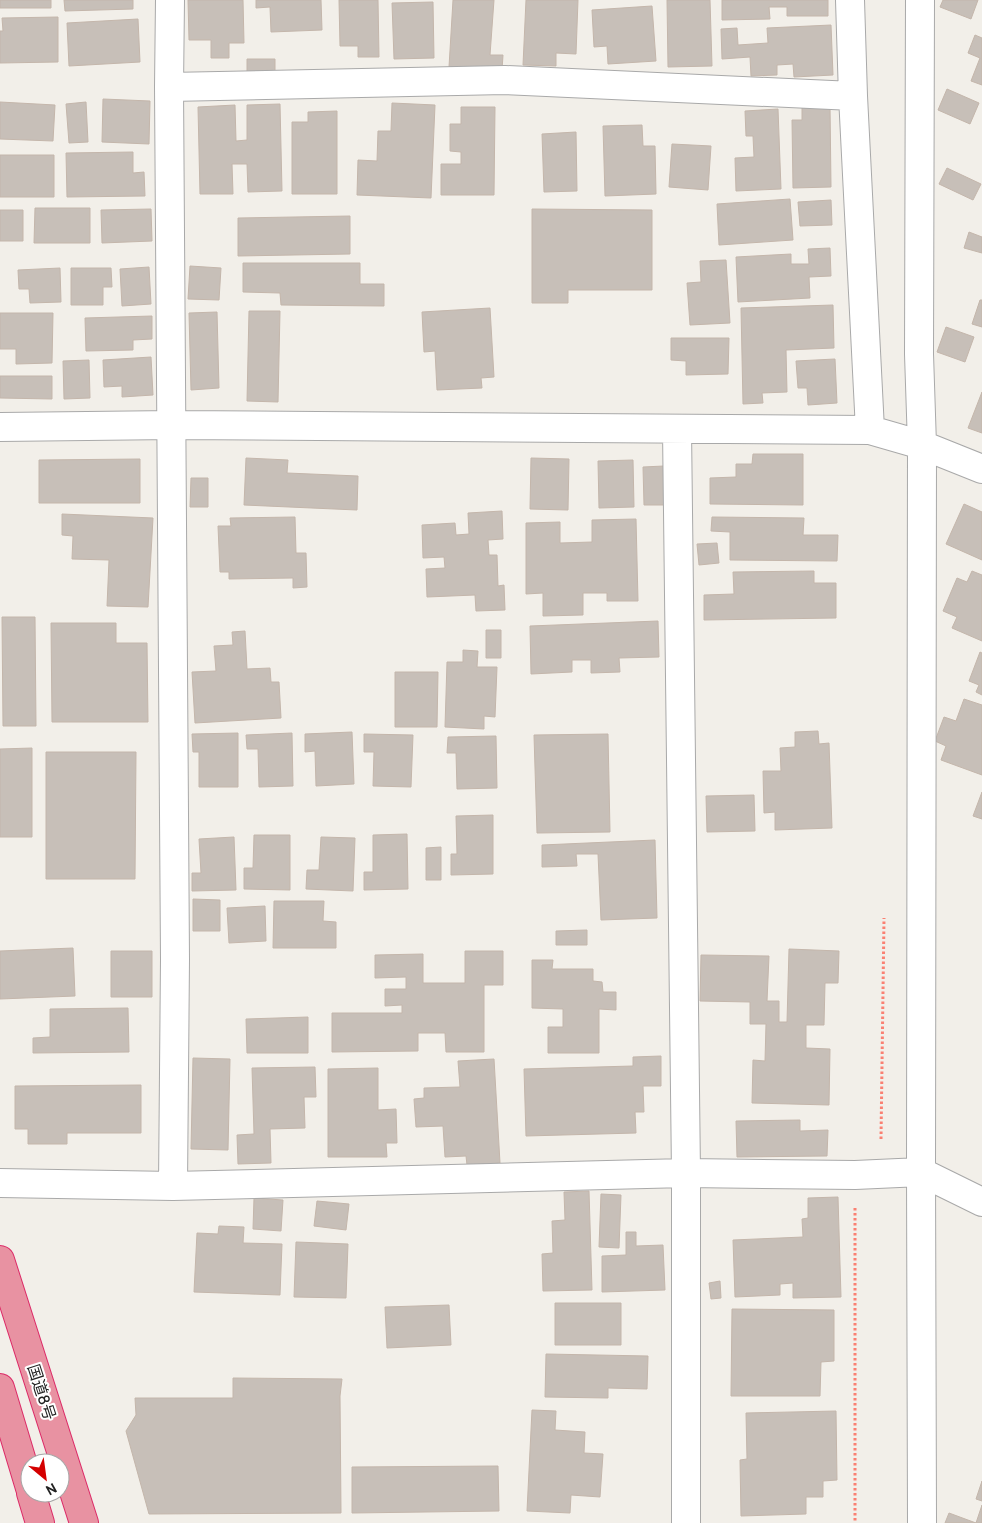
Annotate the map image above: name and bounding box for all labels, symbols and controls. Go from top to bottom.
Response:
street label: 国道8号 [24,1362,59,1423]
north arrow [20,1453,70,1503]
text: N [43,1479,60,1500]

